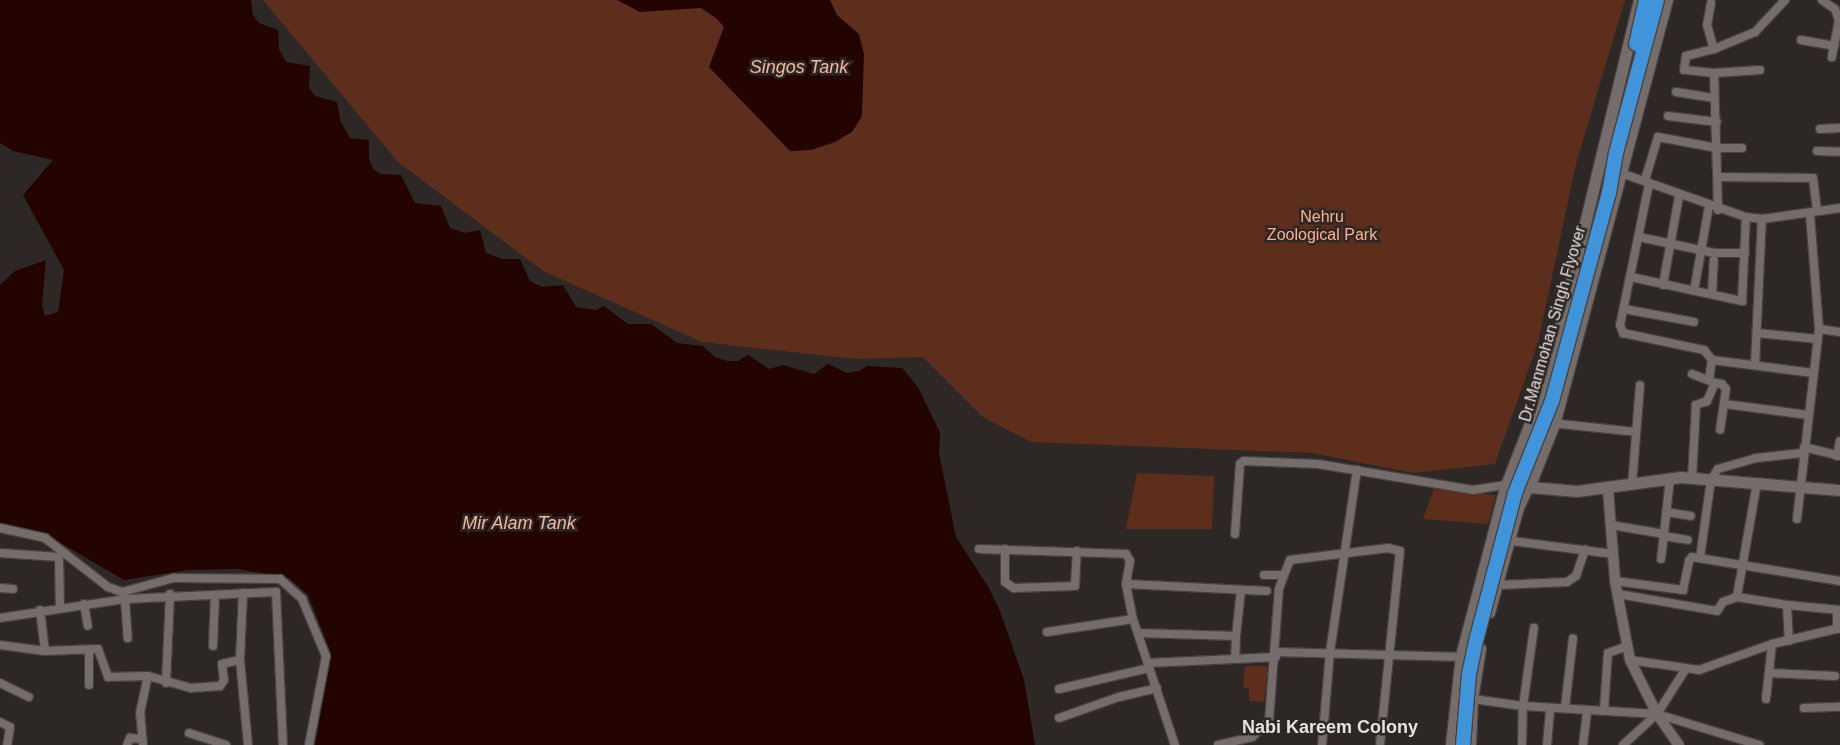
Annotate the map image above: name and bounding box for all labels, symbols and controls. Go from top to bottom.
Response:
water label: Singos Tank [750,56,848,78]
park label: Nehru Zoological Park [1267,207,1377,245]
street label: Dr.Manmohan Singh Flyover [1516,224,1590,424]
water label: Mir Alam Tank [462,512,576,534]
district label: Nabi Kareem Colony [1242,716,1418,738]

